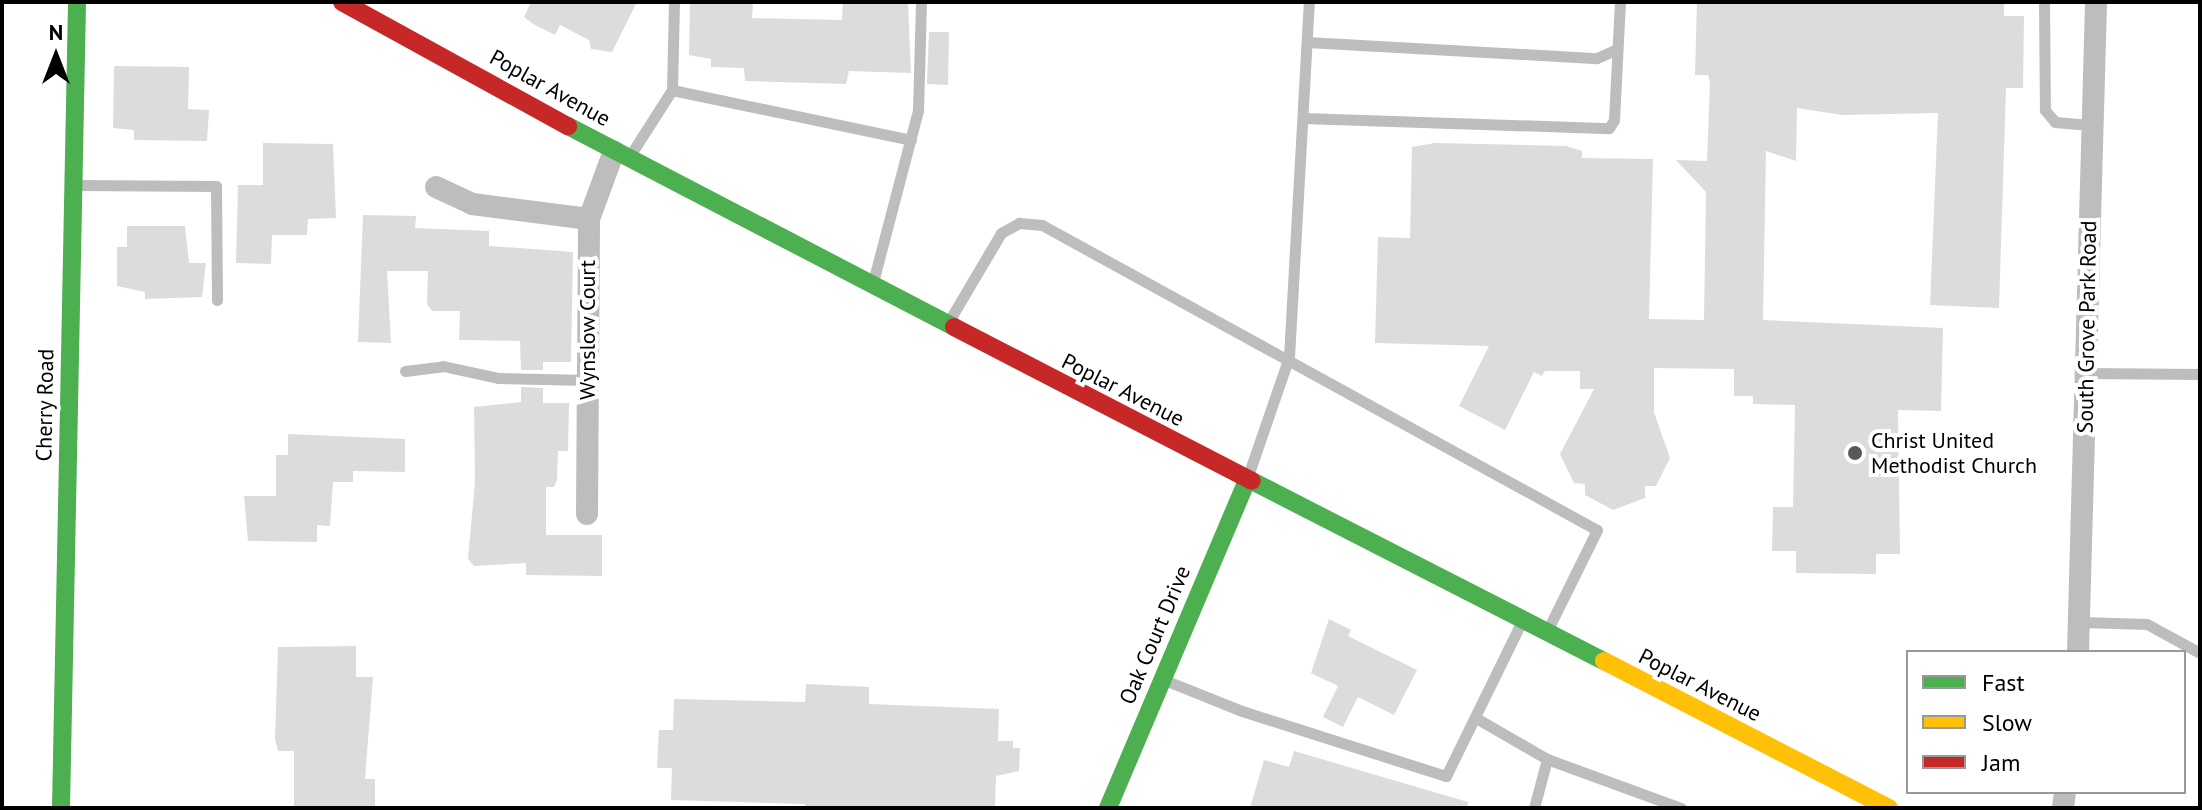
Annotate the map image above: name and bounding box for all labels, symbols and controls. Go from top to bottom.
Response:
north arrow [16,16,96,96]
text: N [49,18,63,46]
street label: Poplar Avenue [485,44,615,132]
street label: South Grove Park Road [2072,220,2102,434]
street label: Wynslow Court [575,260,601,400]
street label: Cherry Road [31,348,59,462]
street label: Poplar Avenue [1057,348,1189,432]
place label: Christ United Methodist Church [1871,427,2037,478]
marker: Christ United Methodist Church [1846,444,1864,462]
street label: Oak Court Drive [1114,561,1196,709]
street label: Poplar Avenue [1634,643,1766,727]
legend [1906,650,2186,794]
text: Fast [1982,667,2025,698]
text: Slow [1982,707,2032,738]
text: Jam [1982,747,2020,778]

